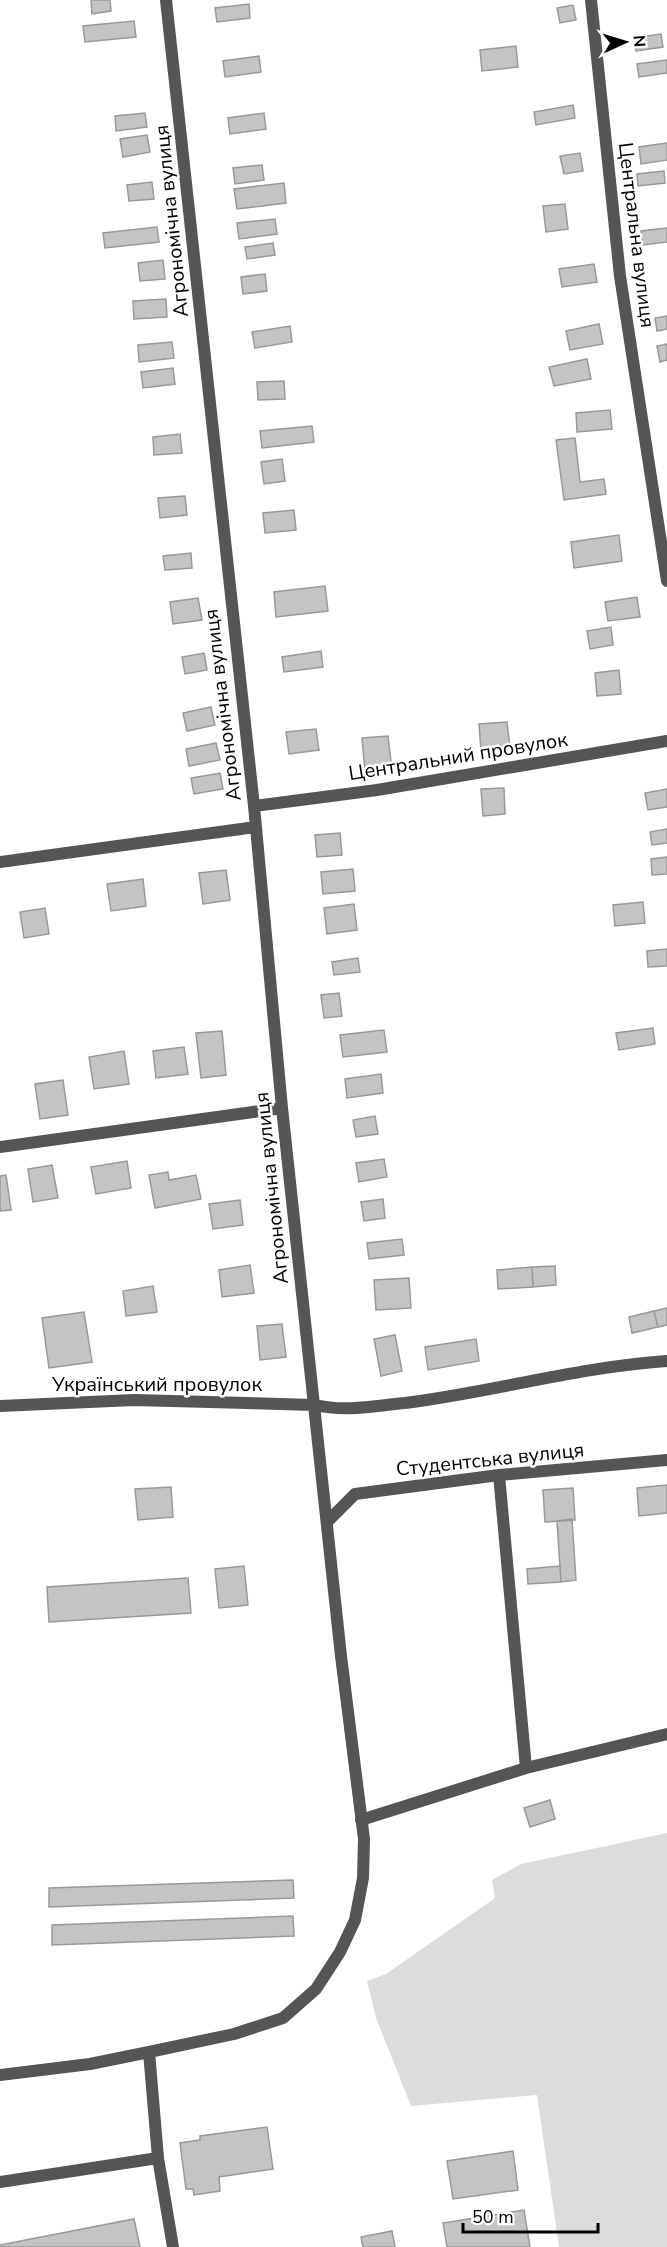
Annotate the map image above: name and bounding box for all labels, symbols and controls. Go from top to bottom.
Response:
north arrow [595,12,655,72]
text: N [628,34,650,48]
street label: Агрономічна вулиця [148,124,195,318]
street label: Центральна вулиця [612,141,661,329]
street label: Агрономічна вулиця [197,608,248,802]
street label: Центральний провулок [347,726,570,787]
street label: Агрономічна вулиця [248,1091,295,1285]
street label: Український провулок [51,1371,262,1398]
street label: Студентська вулиця [395,1436,586,1483]
scale bar [463,2196,598,2234]
text: 50 m [472,2205,514,2229]

